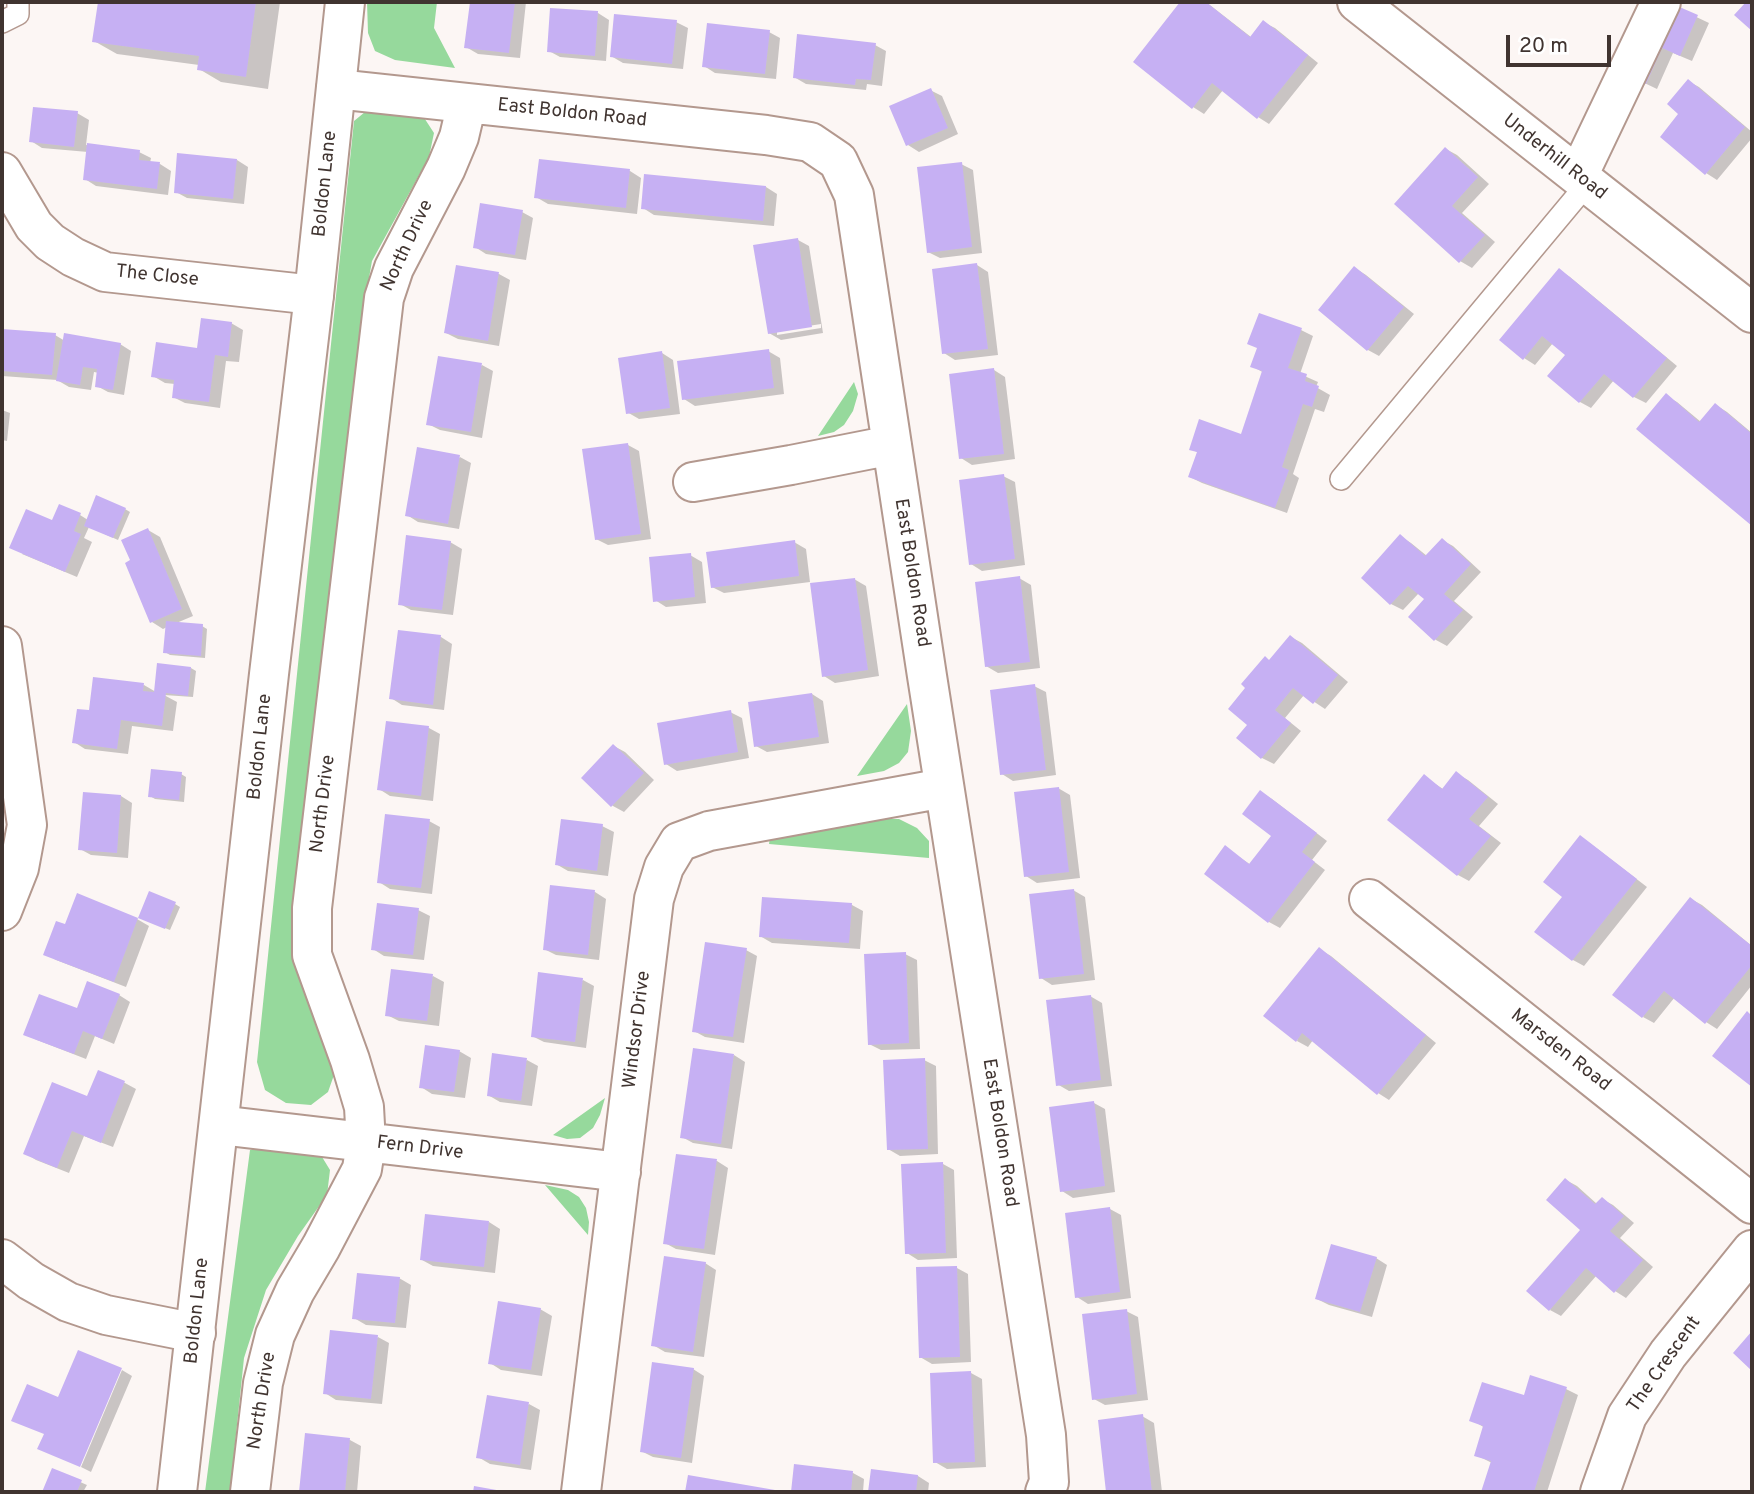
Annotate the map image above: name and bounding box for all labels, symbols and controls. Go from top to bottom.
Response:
scale bar [1509,21,1614,65]
text: 20 m [1519,33,1568,60]
street label: East Boldon Road [496,95,648,133]
street label: Underhill Road [1497,110,1611,206]
street label: Boldon Lane [309,130,343,238]
street label: North Drive [377,196,439,296]
street label: The Close [114,261,200,293]
street label: East Boldon Road [888,497,934,649]
street label: Boldon Lane [244,693,278,801]
street label: North Drive [307,754,341,854]
street label: Windsor Drive [619,970,657,1090]
street label: Marsden Road [1505,1005,1615,1097]
street label: East Boldon Road [976,1057,1022,1209]
street label: Fern Drive [375,1132,465,1166]
street label: Boldon Lane [181,1257,215,1365]
street label: The Crescent [1623,1312,1707,1418]
street label: North Drive [244,1350,282,1452]

